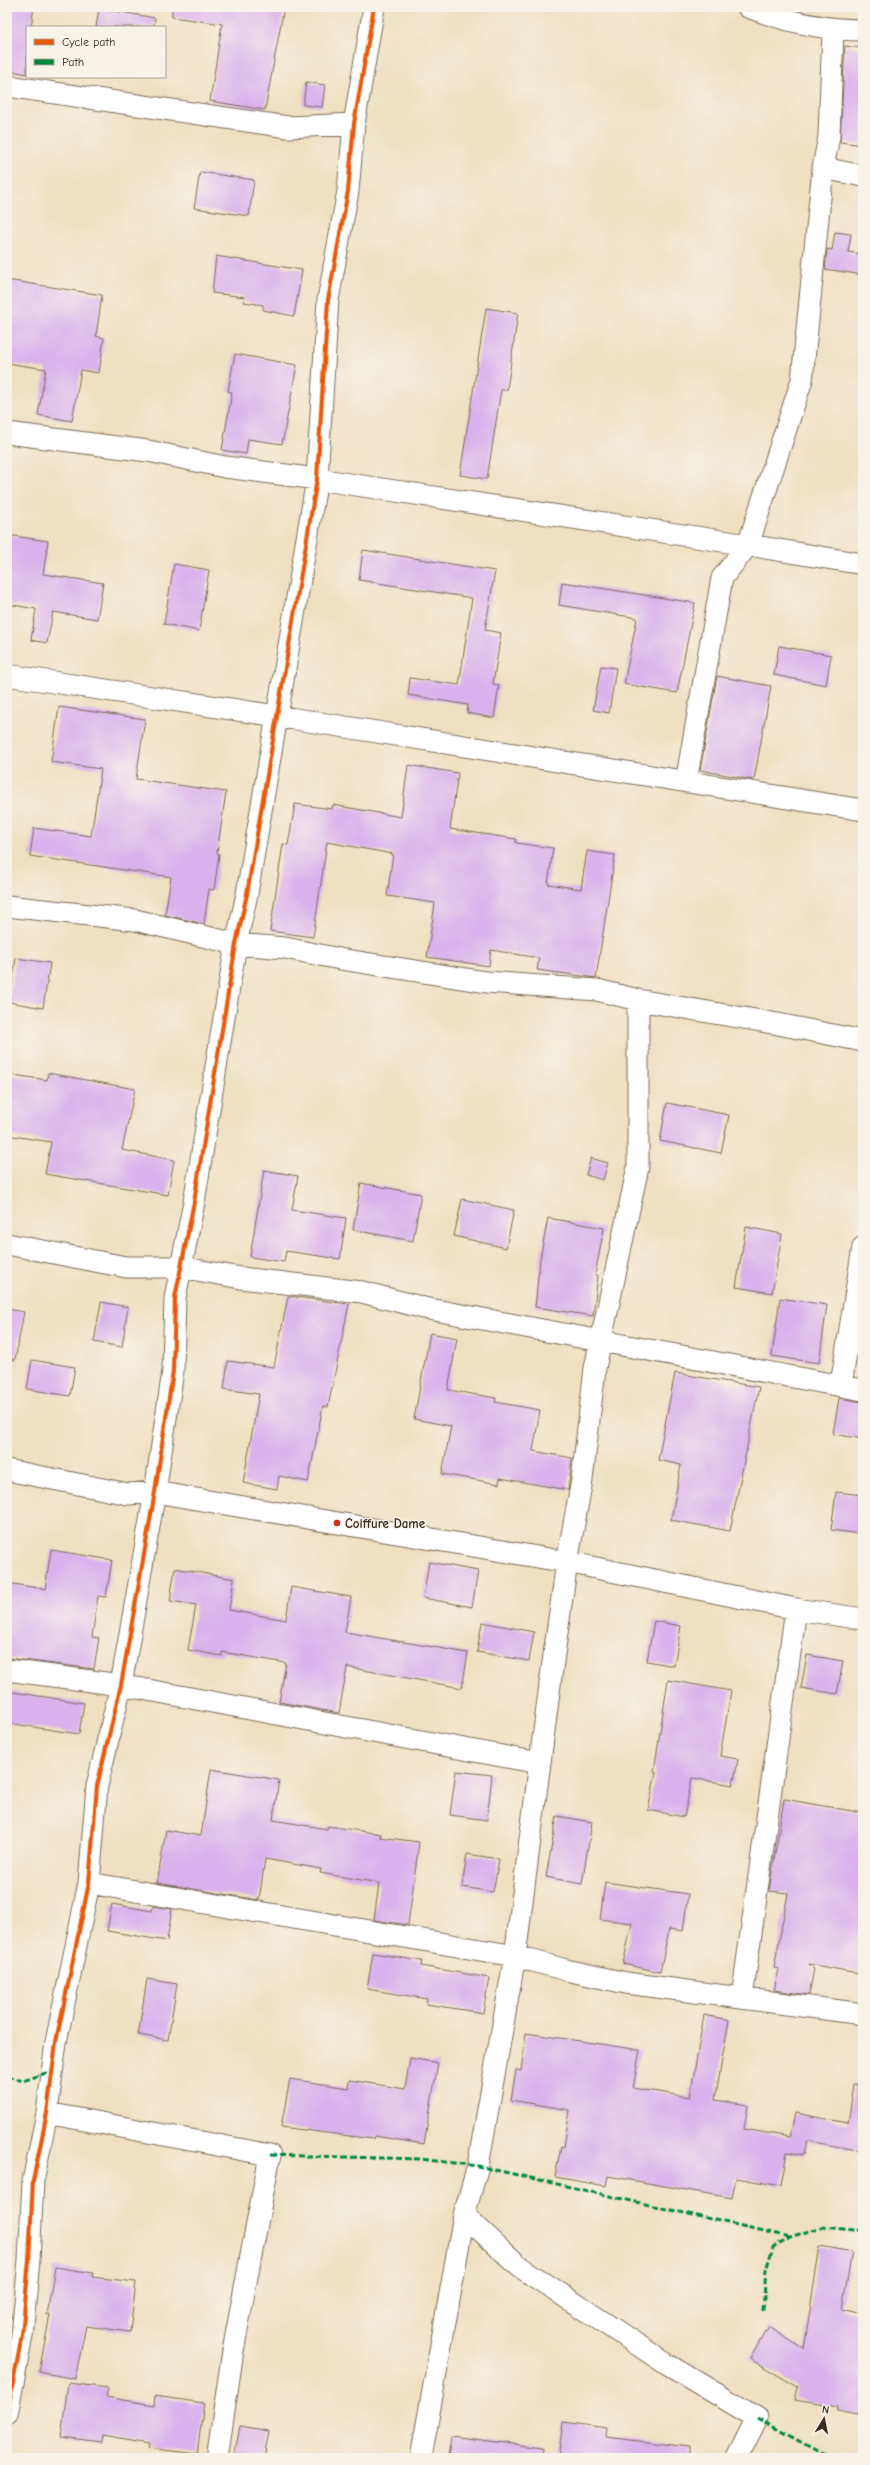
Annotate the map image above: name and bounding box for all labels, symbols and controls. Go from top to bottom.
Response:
legend [26,26,166,78]
text: Cycle path [62,35,115,49]
text: Path [62,55,84,69]
place label: Coiffure Dame [345,1516,426,1531]
marker: Coiffure Dame [332,1518,342,1528]
north arrow [804,2399,844,2439]
text: N [821,2403,830,2417]

